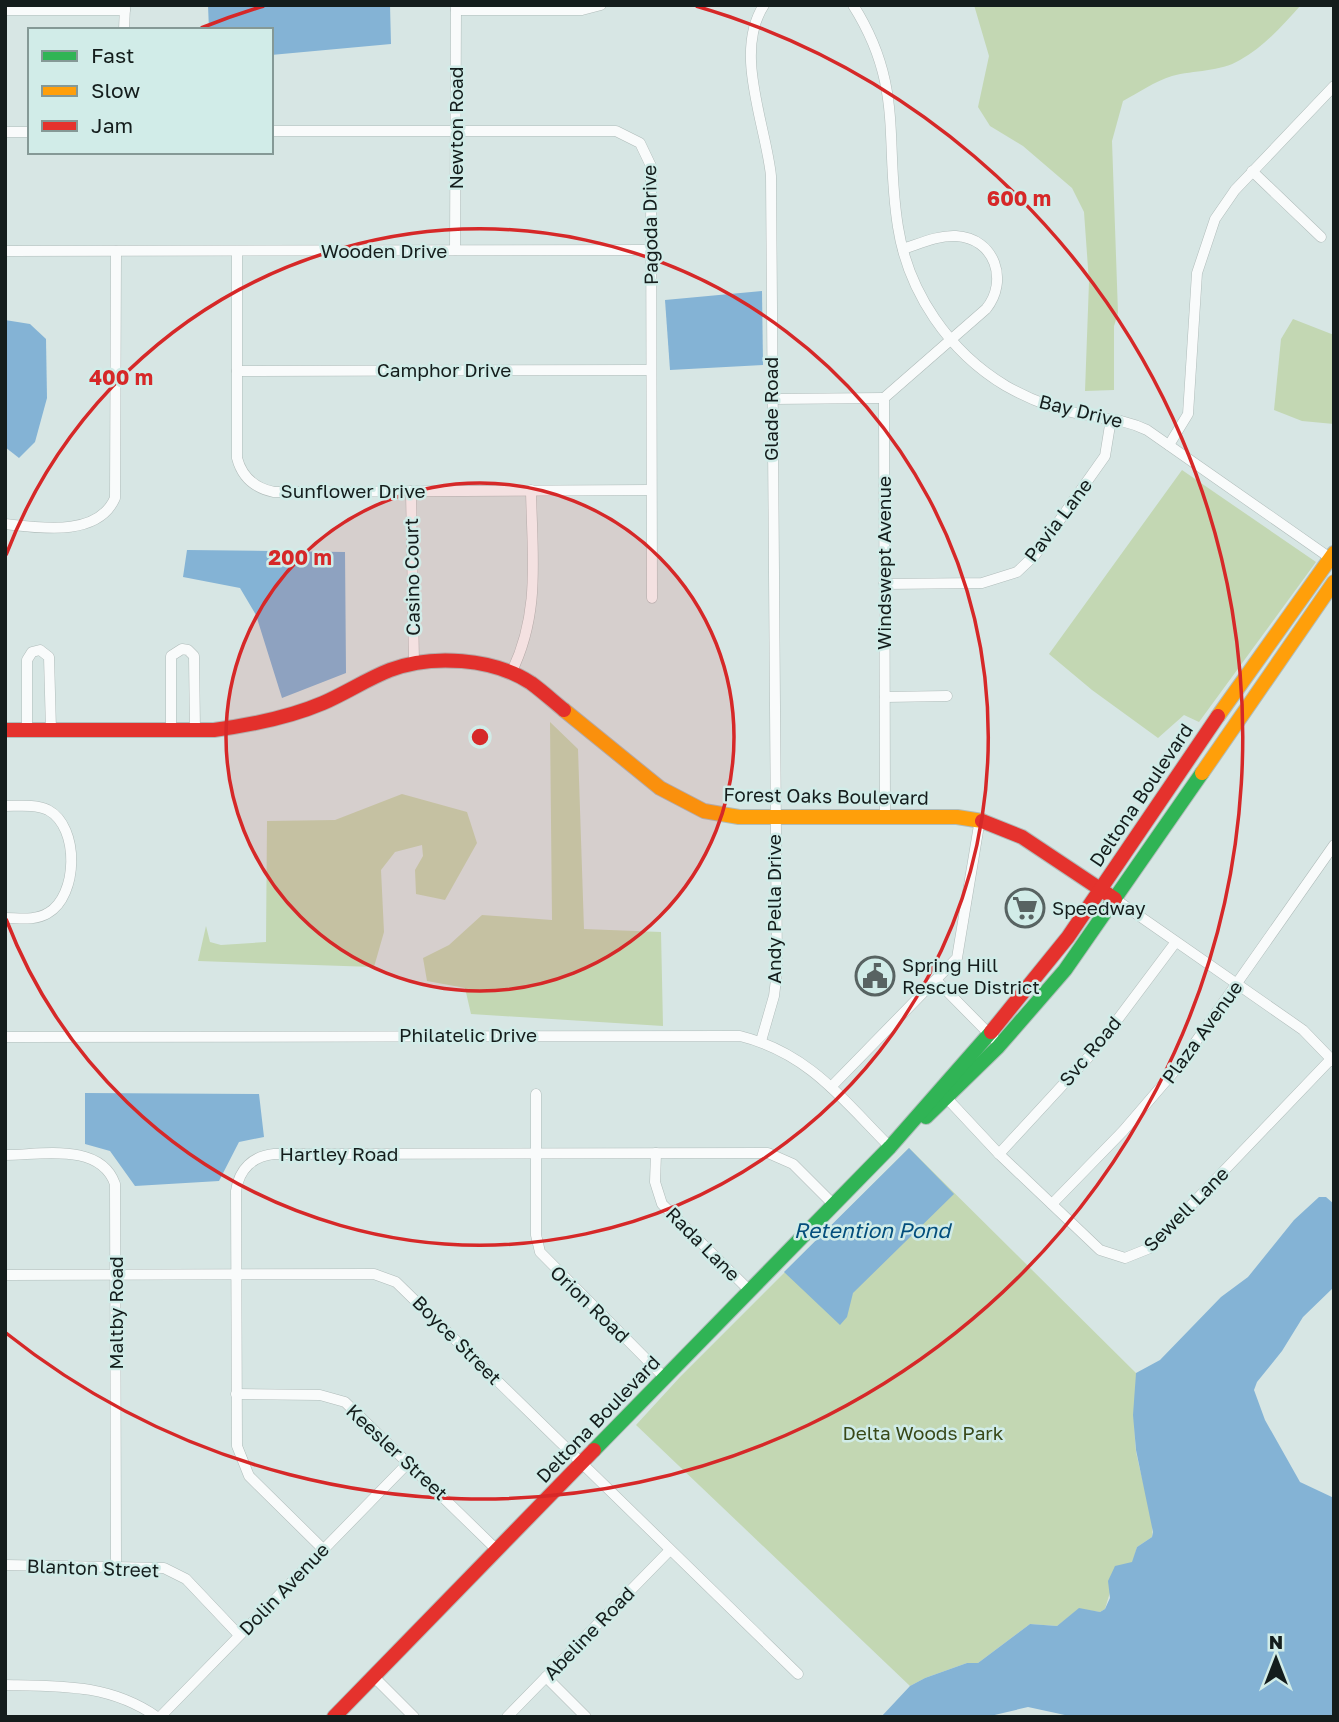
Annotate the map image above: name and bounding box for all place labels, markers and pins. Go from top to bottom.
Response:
centre of rings [468,725,492,749]
supermarket icon: Speedway [1004,887,1046,929]
place label: Speedway [1052,896,1146,919]
place label: Spring Hill Rescue District [902,953,1040,998]
public building icon: Spring Hill Rescue District [854,955,896,997]

